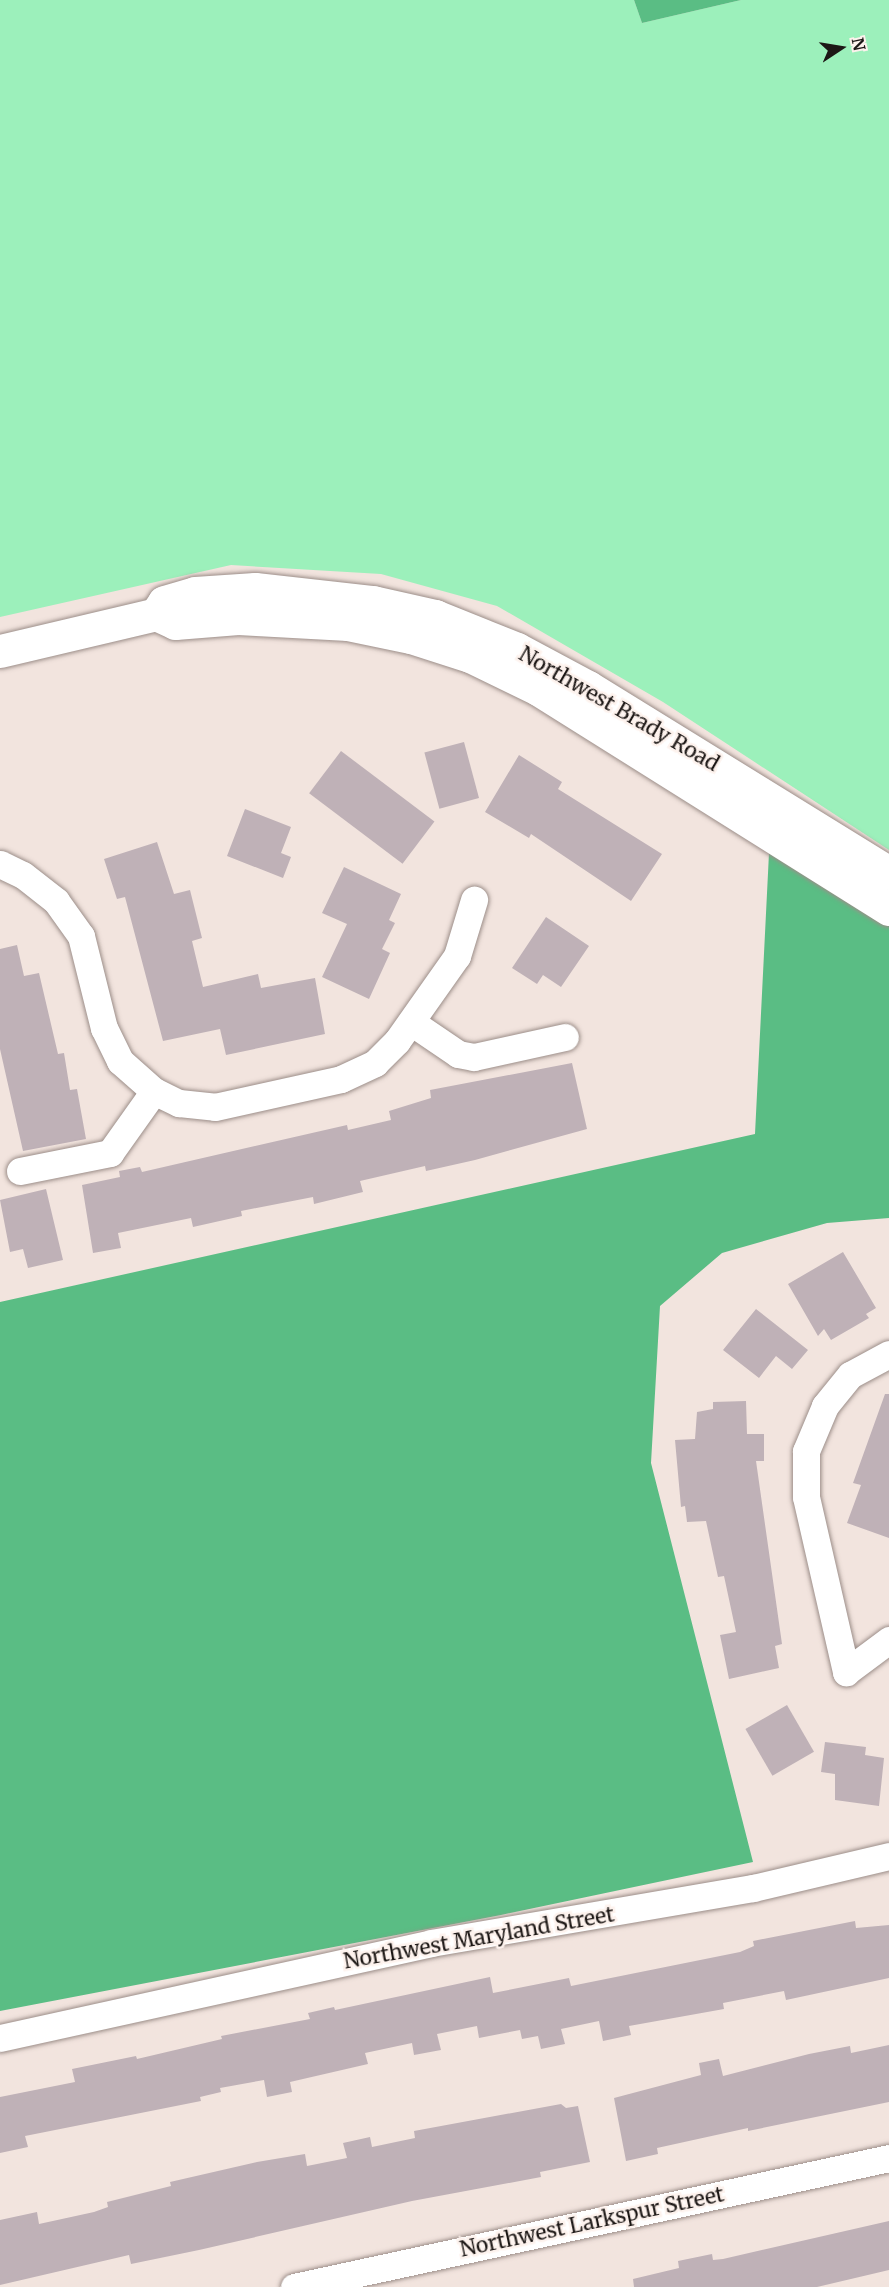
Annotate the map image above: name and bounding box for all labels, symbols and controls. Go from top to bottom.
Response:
north arrow [811,18,871,78]
text: N [848,36,870,53]
street label: Northwest Brady Road [514,641,724,777]
street label: Northwest Maryland Street [342,1902,616,1974]
street label: Northwest Larkspur Street [458,2182,726,2262]

